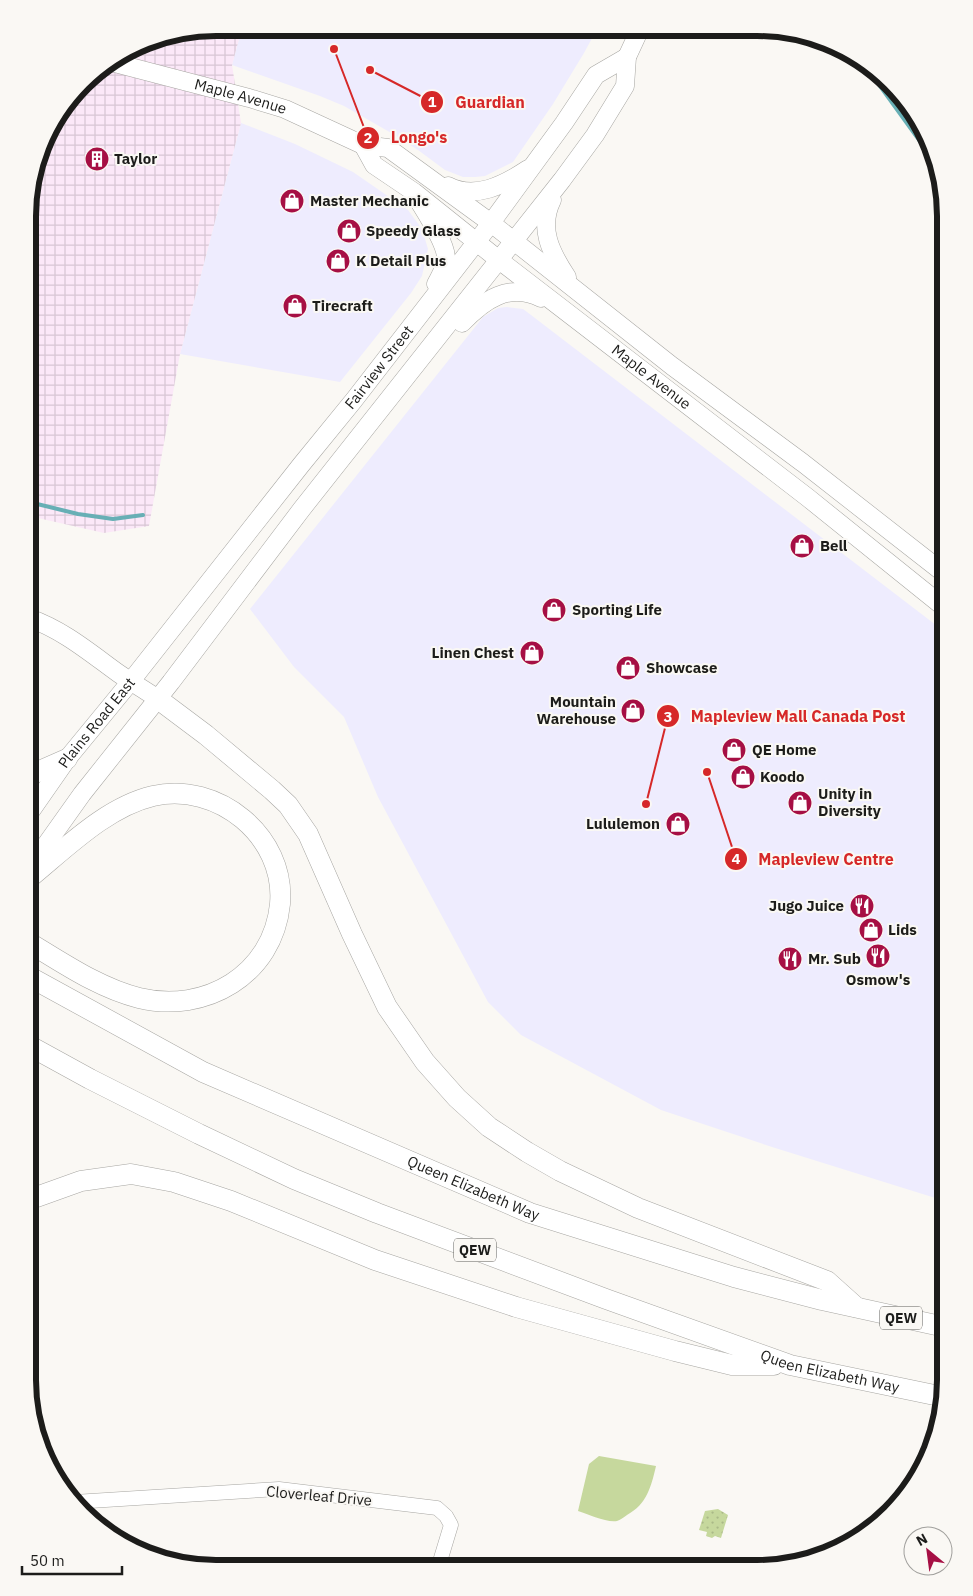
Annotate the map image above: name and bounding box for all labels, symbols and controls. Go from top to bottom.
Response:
street label: Maple Avenue [192,74,289,118]
callout: Guardian [420,86,534,117]
text: 1 [427,92,437,111]
text: Guardian [455,92,525,112]
callout: Longo's [356,122,458,153]
text: Longo's [391,127,447,147]
text: 2 [363,128,373,147]
building icon: Taylor [84,146,110,172]
place label: Taylor [114,149,157,168]
shop icon: Master Mechanic [279,188,305,214]
place label: Master Mechanic [310,191,429,210]
shop icon: Speedy Glass [336,218,362,244]
place label: Speedy Glass [366,221,461,240]
shop icon: K Detail Plus [325,248,351,274]
place label: K Detail Plus [356,251,447,270]
shop icon: Tirecraft [282,293,308,319]
place label: Tirecraft [312,296,373,315]
street label: Fairview Street [340,321,417,413]
street label: Maple Avenue [608,340,695,413]
shop icon: Bell [789,533,815,559]
place label: Bell [820,536,848,555]
shop icon: Sporting Life [541,597,567,623]
place label: Sporting Life [572,600,662,619]
shop icon: Linen Chest [519,640,545,666]
place label: Linen Chest [432,643,514,662]
shop icon: Showcase [615,655,641,681]
place label: Showcase [646,658,717,677]
street label: Plains Road East [54,673,139,772]
place label: Mountain Warehouse [537,692,616,728]
shop icon: Mountain Warehouse [620,698,646,724]
callout: Mapleview Mall Canada Post [655,701,915,732]
text: Mapleview Mall Canada Post [691,706,905,726]
text: 3 [663,707,673,726]
shop icon: QE Home [721,737,747,763]
place label: QE Home [752,740,817,759]
shop icon: Koodo [730,764,756,790]
place label: Koodo [760,767,805,786]
place label: Unity in Diversity [818,784,881,820]
shop icon: Unity in Diversity [787,790,813,816]
shop icon: Lululemon [665,811,691,837]
place label: Lululemon [586,814,660,833]
callout: Mapleview Centre [724,844,904,875]
text: 4 [731,849,741,868]
text: Mapleview Centre [758,849,894,869]
restaurant icon: Jugo Juice [849,893,875,919]
place label: Jugo Juice [769,896,844,915]
shop icon: Lids [858,917,884,943]
place label: Lids [888,920,917,939]
restaurant icon: Osmow's [865,943,891,969]
restaurant icon: Mr. Sub [777,946,803,972]
place label: Mr. Sub [808,949,861,968]
place label: Osmow's [846,970,911,989]
street label: Queen Elizabeth Way [404,1151,542,1225]
road number: QEW [454,1238,496,1262]
road number: QEW [880,1306,922,1330]
street label: Queen Elizabeth Way [758,1345,902,1397]
street label: Cloverleaf Drive [265,1481,373,1510]
north arrow [903,1526,953,1576]
text: N [913,1529,930,1550]
scale bar [22,1544,122,1576]
text: 50 m [30,1551,65,1570]

